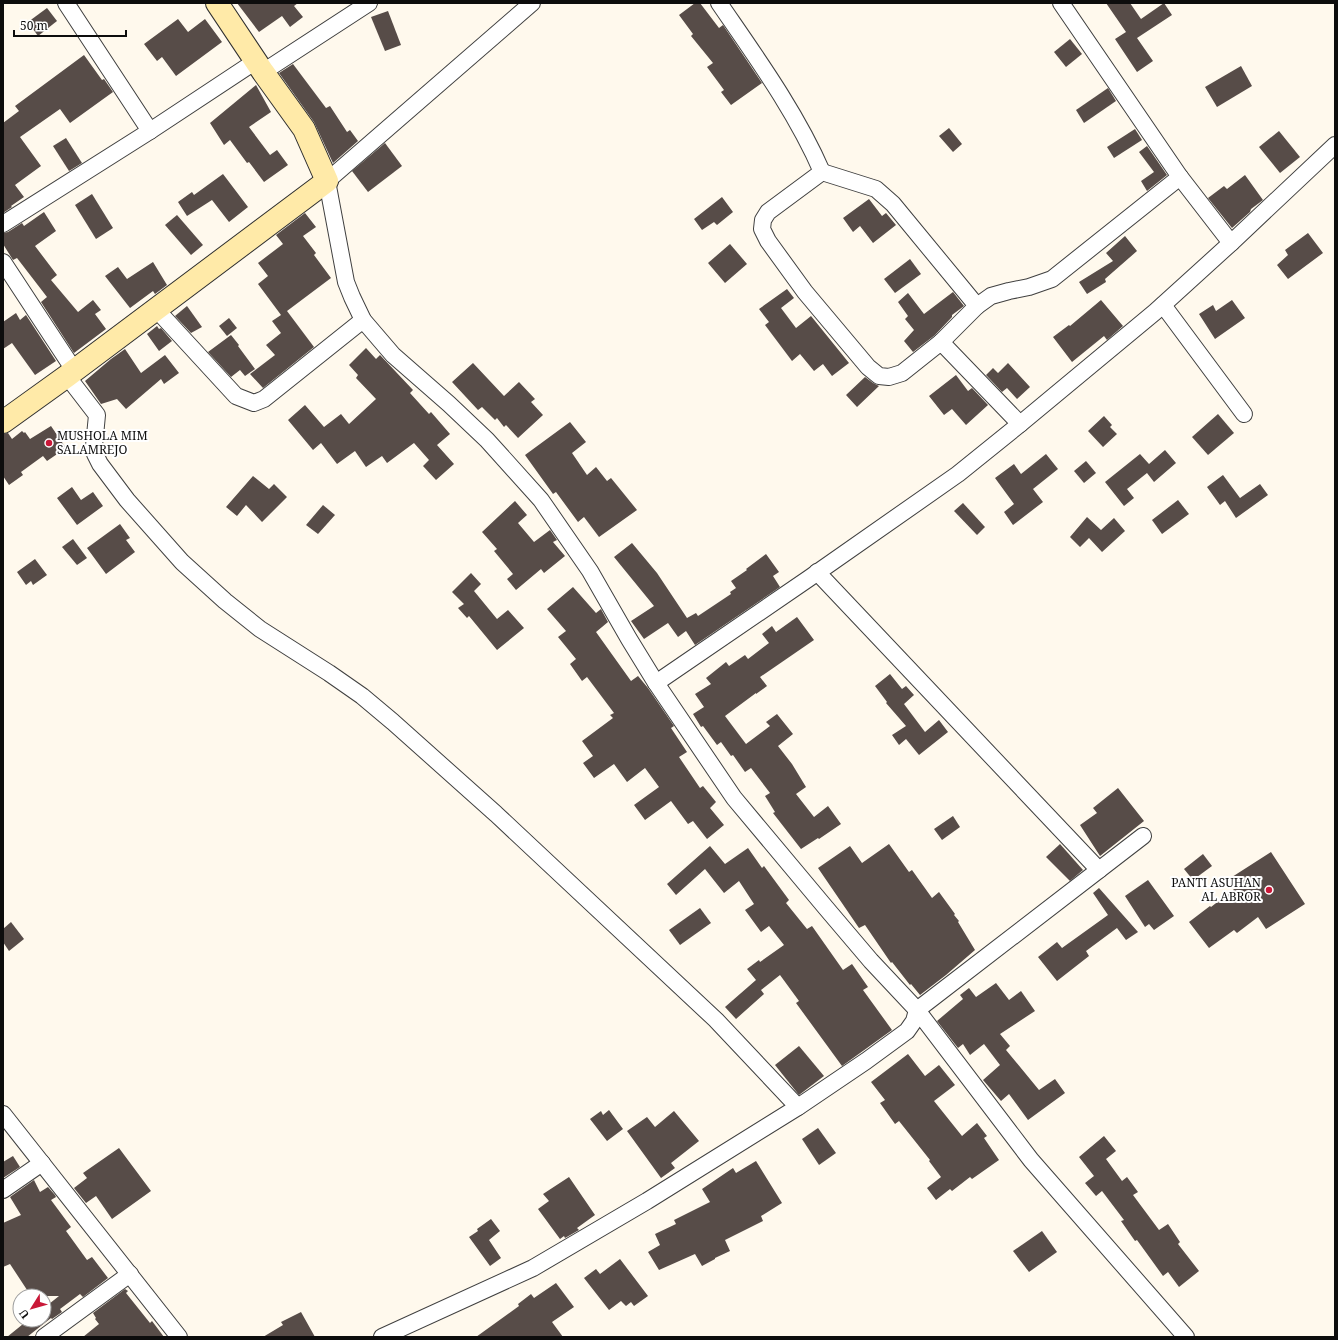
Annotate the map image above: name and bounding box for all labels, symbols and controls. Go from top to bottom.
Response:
scale bar [14,12,126,38]
text: 50 m [20,17,48,34]
place label: MUSHOLA MIM SALAMREJO [57,427,148,458]
marker: MUSHOLA MIM SALAMREJO [44,438,54,448]
place label: PANTI ASUHAN AL ABROR [1171,874,1261,905]
marker: PANTI ASUHAN AL ABROR [1264,885,1274,895]
north arrow [12,1288,52,1328]
text: U [15,1306,32,1322]

